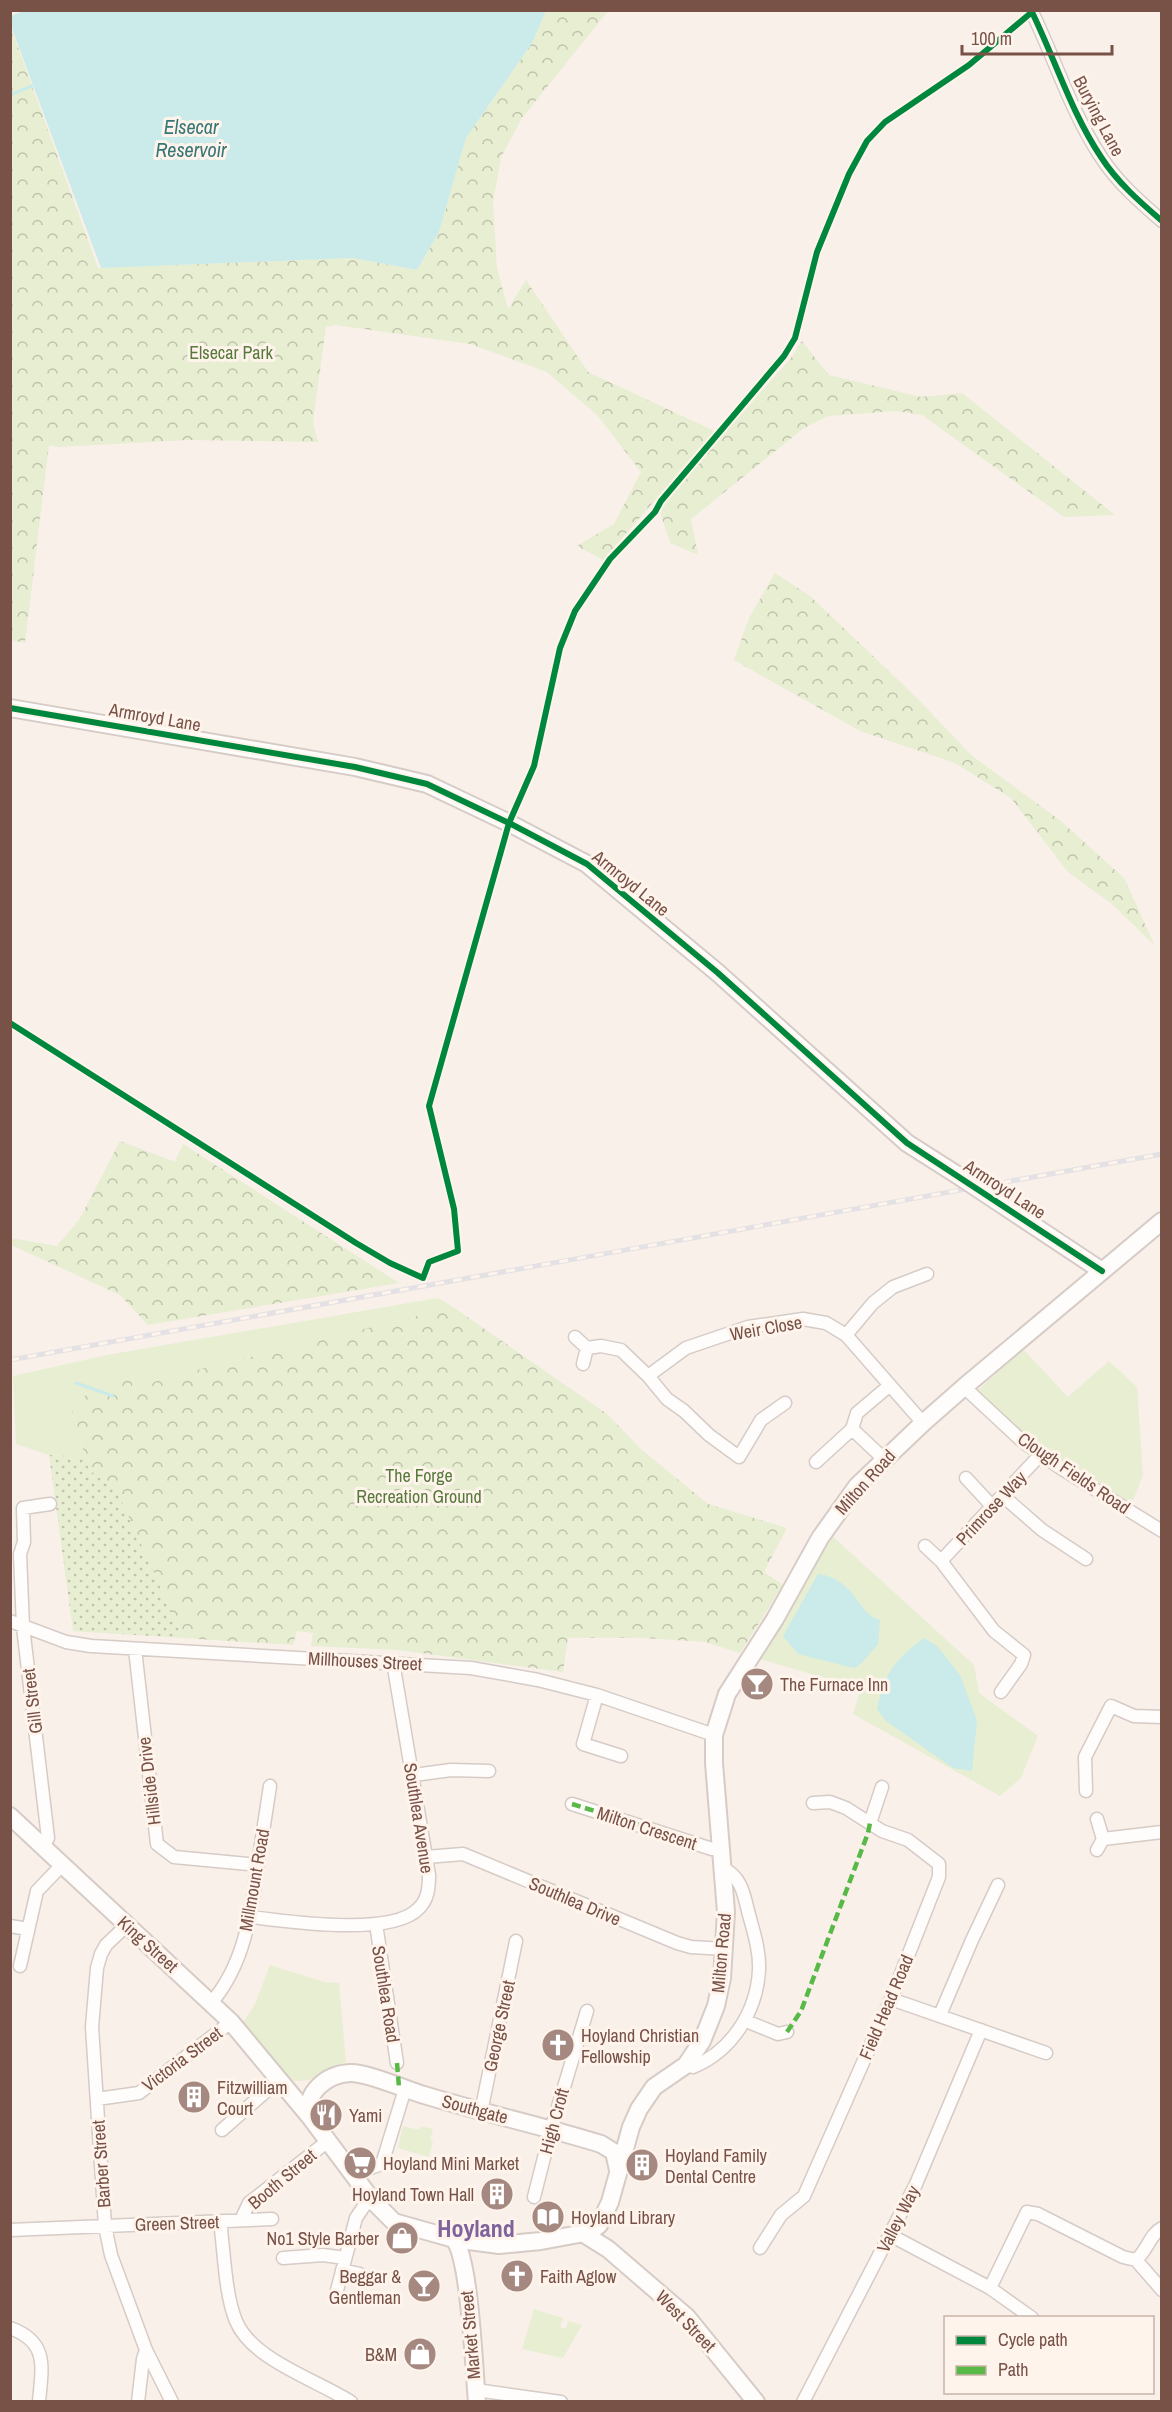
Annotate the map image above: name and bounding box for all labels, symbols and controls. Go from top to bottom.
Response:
scale bar [962,18,1112,56]
text: 100 m [971,26,1012,51]
street label: Burying Lane [1067,71,1131,161]
water label: Elsecar Reservoir [155,113,227,163]
park label: Elsecar Park [189,340,273,365]
street label: Armroyd Lane [106,696,203,737]
street label: Armroyd Lane [586,843,675,922]
street label: Armroyd Lane [958,1153,1051,1225]
street label: Weir Close [728,1309,804,1347]
street label: Clough Fields Road [1013,1426,1135,1520]
street label: Milton Road [829,1444,901,1520]
park label: The Forge Recreation Ground [356,1463,482,1509]
street label: Primrose Way [950,1465,1032,1551]
street label: Millhouses Street [307,1646,423,1676]
bar icon: The Furnace Inn [739,1666,775,1702]
street label: Gill Street [16,1667,48,1735]
place label: The Furnace Inn [780,1672,888,1697]
street label: Hillside Drive [131,1736,167,1826]
street label: Southlea Avenue [398,1761,440,1875]
street label: Milton Crescent [594,1800,700,1856]
street label: Millmount Road [233,1827,275,1933]
street label: Southlea Drive [525,1870,625,1932]
street label: King Street [112,1910,184,1978]
street label: Milton Road [705,1912,737,1994]
street label: Southlea Road [366,1944,406,2044]
street label: Field Head Road [853,1951,919,2063]
street label: George Street [477,1978,521,2074]
street label: Victoria Street [137,2021,227,2097]
place label: Hoyland Christian Fellowship [581,2023,699,2069]
church icon: Hoyland Christian Fellowship [540,2027,576,2063]
place label: Fitzwilliam Court [217,2075,288,2121]
building icon: Fitzwilliam Court [176,2079,212,2115]
street label: High Croft [533,2085,575,2157]
street label: Southgate [439,2088,511,2130]
restaurant icon: Yami [308,2097,344,2133]
place label: Yami [349,2103,382,2128]
street label: Barber Street [85,2119,117,2209]
street label: Booth Street [243,2143,321,2215]
place label: Hoyland Family Dental Centre [665,2143,767,2189]
supermarket icon: Hoyland Mini Market [342,2145,378,2181]
building icon: Hoyland Family Dental Centre [624,2147,660,2183]
place label: Hoyland Mini Market [383,2151,519,2176]
building icon: Hoyland Town Hall [479,2176,515,2212]
street label: Valley Way [870,2181,926,2257]
place label: Hoyland Town Hall [352,2182,474,2207]
library icon: Hoyland Library [530,2199,566,2235]
place label: Hoyland Library [571,2205,676,2230]
street label: Green Street [134,2209,220,2237]
district label: Hoyland [437,2212,515,2244]
shop icon: No1 Style Barber [384,2220,420,2256]
place label: No1 Style Barber [267,2226,379,2251]
church icon: Faith Aglow [499,2258,535,2294]
place label: Beggar & Gentleman [329,2264,401,2310]
place label: Faith Aglow [540,2264,617,2289]
bar icon: Beggar & Gentleman [406,2268,442,2304]
street label: West Street [650,2285,722,2357]
street label: Market Street [454,2290,486,2380]
legend [944,2316,1154,2394]
text: Cycle path [998,2327,1068,2352]
shop icon: B&M [402,2336,438,2372]
place label: B&M [365,2342,397,2367]
text: Path [998,2357,1028,2382]

